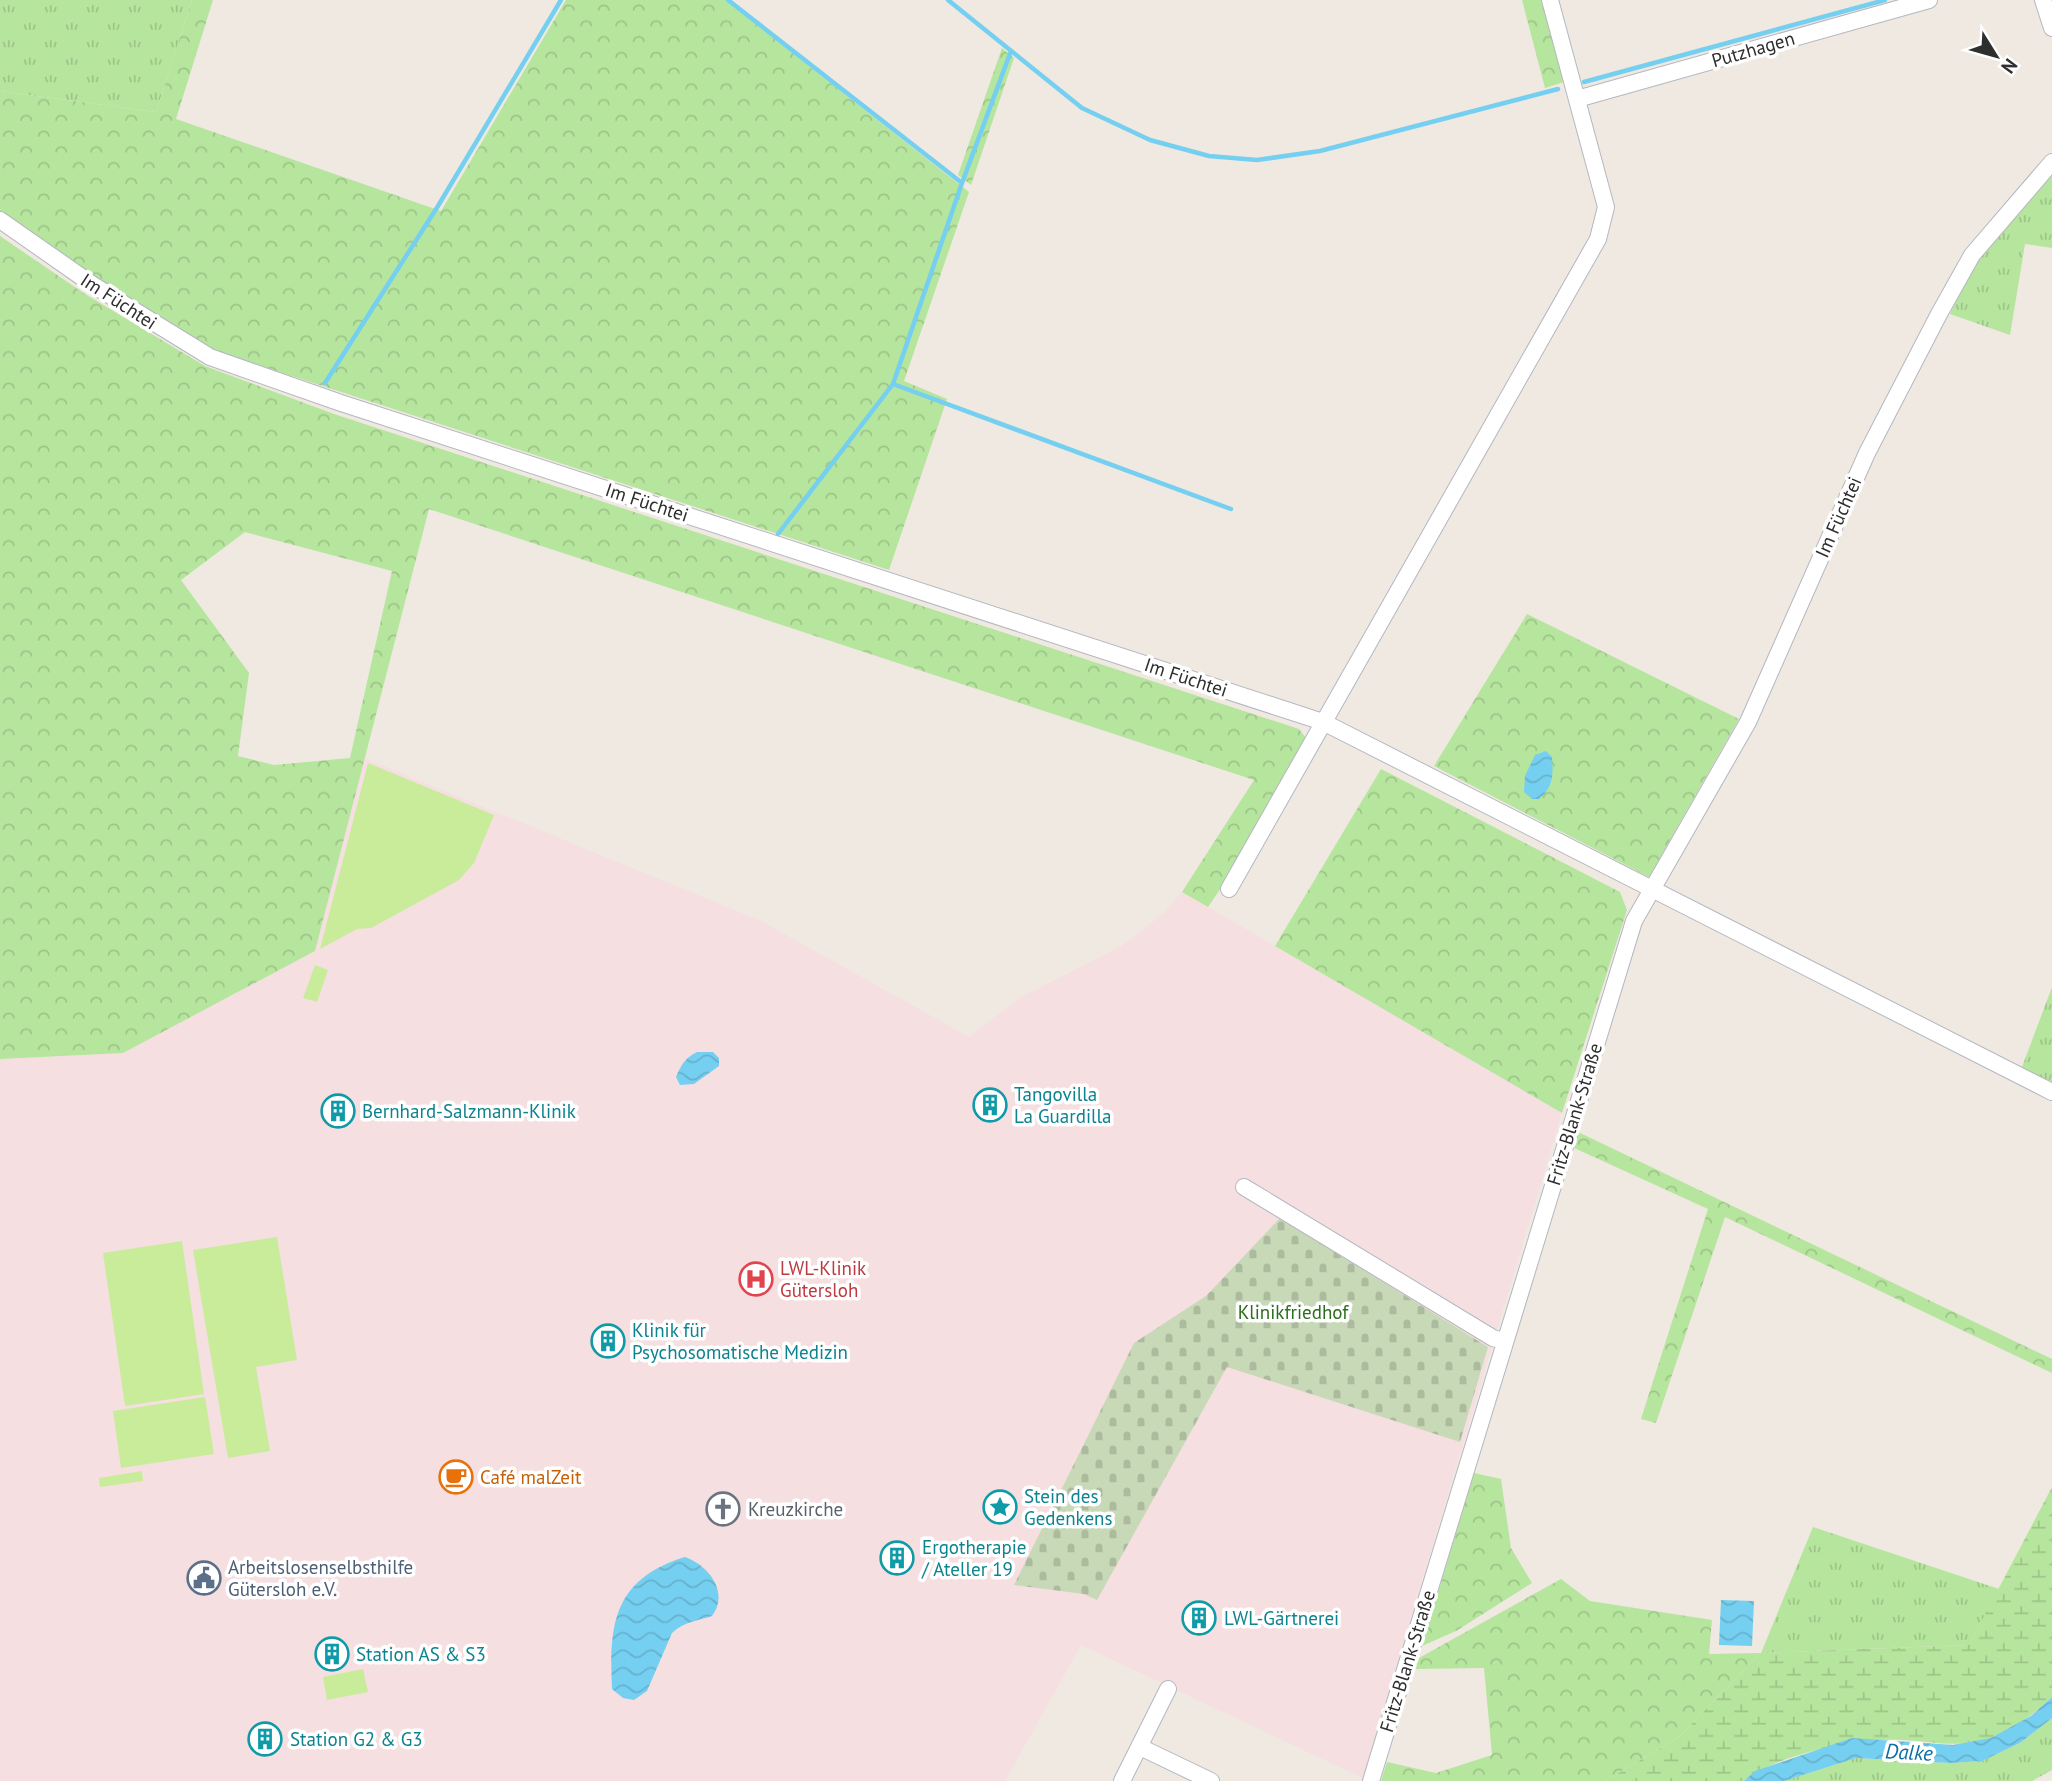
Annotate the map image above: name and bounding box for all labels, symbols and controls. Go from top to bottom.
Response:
north arrow [1961,21,2031,91]
street label: Putzhagen [1709,26,1797,72]
text: N [1996,54,2023,78]
street label: Im Füchtei [76,268,162,334]
street label: Im Füchtei [1810,473,1866,561]
street label: Im Füchtei [602,477,692,527]
street label: Im Füchtei [1141,652,1231,702]
street label: Fritz-Blank-Straße [1541,1040,1607,1188]
place label: Tangovilla La Guardilla [1014,1082,1112,1128]
building icon: Tangovilla La Guardilla [971,1086,1009,1124]
building icon: Bernhard-Salzmann-Klinik [319,1092,357,1130]
place label: Bernhard-Salzmann-Klinik [362,1099,576,1123]
place label: LWL-Klinik Gütersloh [780,1256,866,1302]
hospital icon: LWL-Klinik Gütersloh [737,1260,775,1298]
park label: Klinikfriedhof [1238,1300,1349,1324]
place label: Klinik für Psychosomatische Medizin [632,1318,848,1364]
building icon: Klinik für Psychosomatische Medizin [589,1322,627,1360]
cafe icon: Café malZeit [437,1458,475,1496]
place label: Café malZeit [480,1465,582,1489]
place label: Stein des Gedenkens [1024,1484,1112,1530]
place icon: Stein des Gedenkens [981,1488,1019,1526]
church icon: Kreuzkirche [704,1490,742,1528]
place label: Kreuzkirche [748,1497,843,1521]
place label: Ergotherapie / Ateller 19 [921,1535,1026,1581]
building icon: Ergotherapie / Ateller 19 [878,1539,916,1577]
place label: Arbeitslosenselbsthilfe Gütersloh e.V. [228,1555,413,1601]
public building icon: Arbeitslosenselbsthilfe Gütersloh e.V. [185,1559,223,1597]
street label: Fritz-Blank-Straße [1374,1587,1440,1735]
building icon: LWL-Gärtnerei [1180,1599,1218,1637]
place label: LWL-Gärtnerei [1224,1606,1339,1630]
building icon: Station AS & S3 [313,1635,351,1673]
place label: Station AS & S3 [356,1642,486,1666]
building icon: Station G2 & G3 [246,1720,284,1758]
place label: Station G2 & G3 [290,1727,423,1751]
water label: Dalke [1885,1737,1934,1767]

